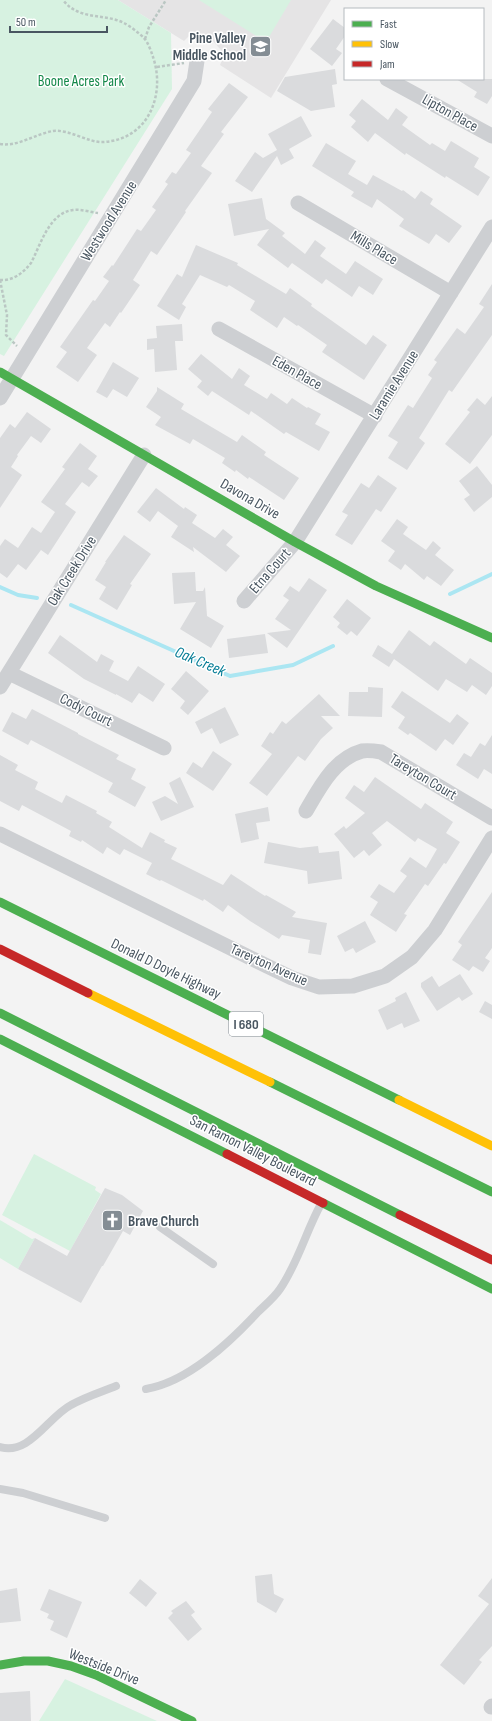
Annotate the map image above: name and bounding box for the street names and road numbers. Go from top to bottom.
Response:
street label: Lipton Place [419,90,481,136]
street label: Westwood Avenue [77,177,141,265]
street label: Mills Place [347,226,401,270]
street label: Laramie Avenue [365,347,423,423]
street label: Eden Place [269,352,325,394]
street label: Davona Drive [217,474,283,524]
street label: Oak Creek Drive [43,533,101,609]
street label: Etna Court [245,544,295,598]
street label: Cody Court [56,689,116,731]
street label: Tareyton Court [386,750,460,805]
street label: Donald D Doyle Highway [108,934,224,1004]
street label: Tareyton Avenue [227,939,311,991]
road number: I 680 [229,1012,263,1036]
street label: San Ramon Valley Boulevard [187,1111,319,1191]
street label: Westside Drive [66,1644,142,1690]

